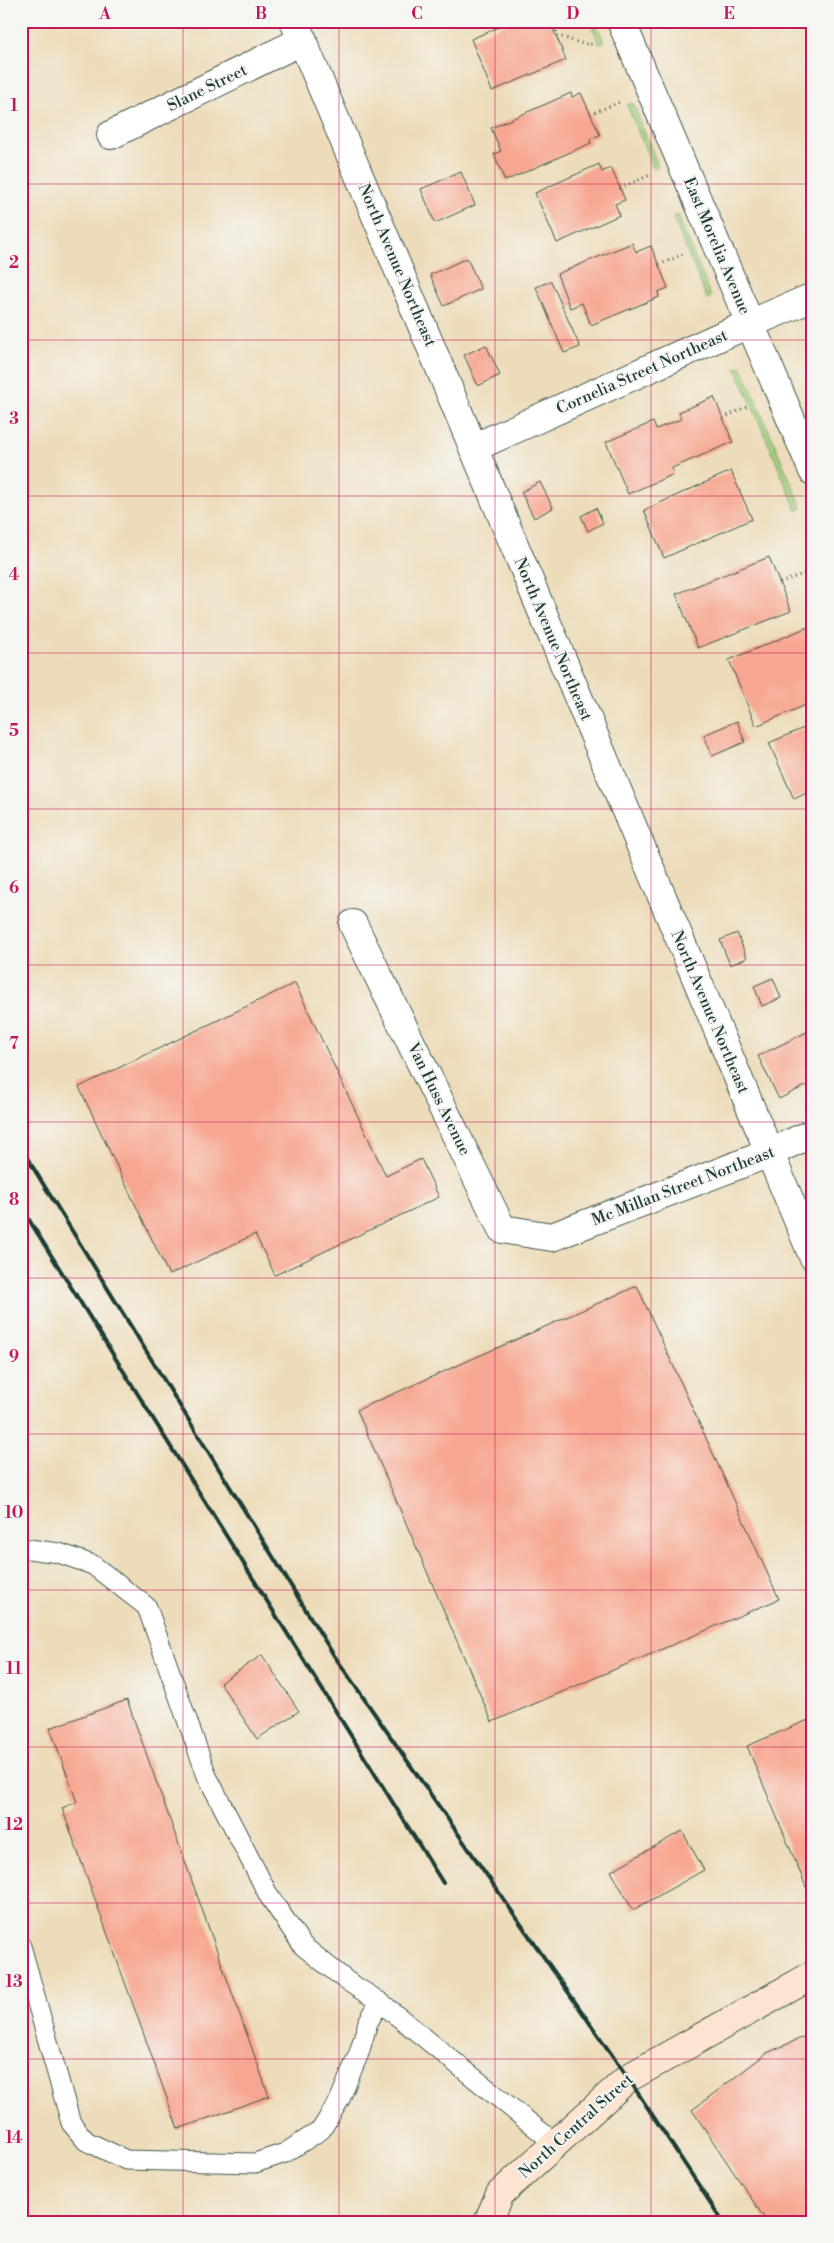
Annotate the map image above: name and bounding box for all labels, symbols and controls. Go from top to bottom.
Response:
text: A [98,4,111,24]
text: B [255,4,267,24]
text: C [411,4,423,24]
text: D [567,4,580,24]
text: E [723,4,735,24]
street label: Slane Street [164,60,251,116]
text: 1 [10,96,18,116]
street label: East Morelia Avenue [679,174,755,318]
street label: North Avenue Northeast [354,180,441,350]
text: 2 [9,253,19,273]
street label: Cornelia Street Northeast [553,325,731,419]
text: 3 [9,409,19,429]
street label: North Avenue Northeast [510,554,597,724]
text: 4 [9,565,20,585]
text: 5 [9,721,19,741]
text: 6 [9,878,19,898]
street label: North Avenue Northeast [667,927,754,1097]
text: 7 [9,1034,19,1054]
street label: Van Huss Avenue [403,1038,475,1159]
street label: Mc Millan Street Northeast [589,1142,778,1230]
text: 8 [9,1190,19,1210]
text: 9 [9,1347,19,1367]
text: 10 [5,1503,23,1523]
text: 11 [6,1659,22,1679]
text: 12 [5,1815,23,1835]
text: 13 [5,1972,23,1992]
street label: North Central Street [515,2069,638,2183]
text: 14 [5,2128,23,2148]

